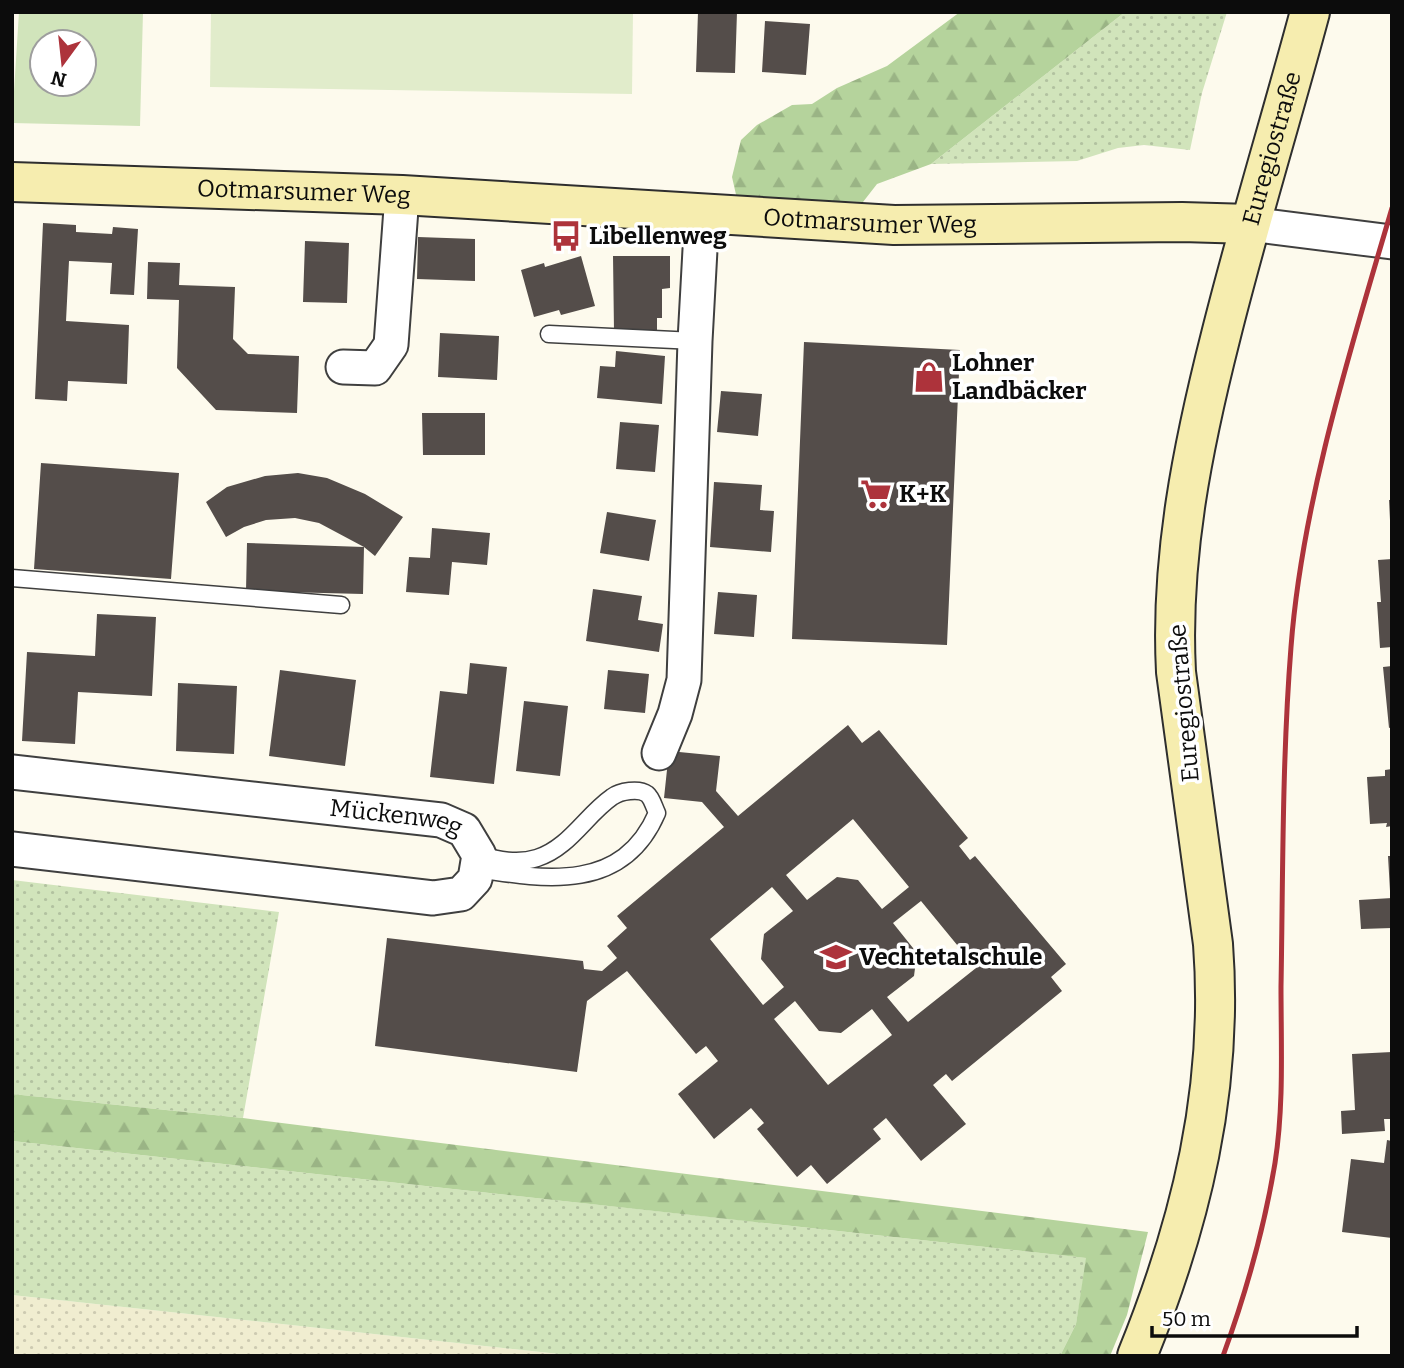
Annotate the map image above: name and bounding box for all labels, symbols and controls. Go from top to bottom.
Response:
north arrow [28,28,98,98]
text: N [48,66,69,92]
street label: Euregiostraße [1237,68,1307,228]
street label: Ootmarsumer Weg [197,174,412,210]
street label: Ootmarsumer Weg [762,203,977,239]
bus stop icon: Libellenweg [549,219,583,253]
place label: Libellenweg [589,222,727,250]
place label: Lohner Landbäcker [952,349,1086,405]
shop icon: Lohner Landbäcker [912,360,946,394]
supermarket icon: K+K [859,477,893,511]
place label: K+K [899,480,947,508]
street label: Euregiostraße [1163,623,1205,783]
street label: Mückenweg [328,794,467,842]
school or university icon: Vechtetalschule [819,940,853,974]
place label: Vechtetalschule [859,943,1042,971]
scale bar [1152,1294,1357,1338]
text: 50 m [1162,1306,1211,1332]

